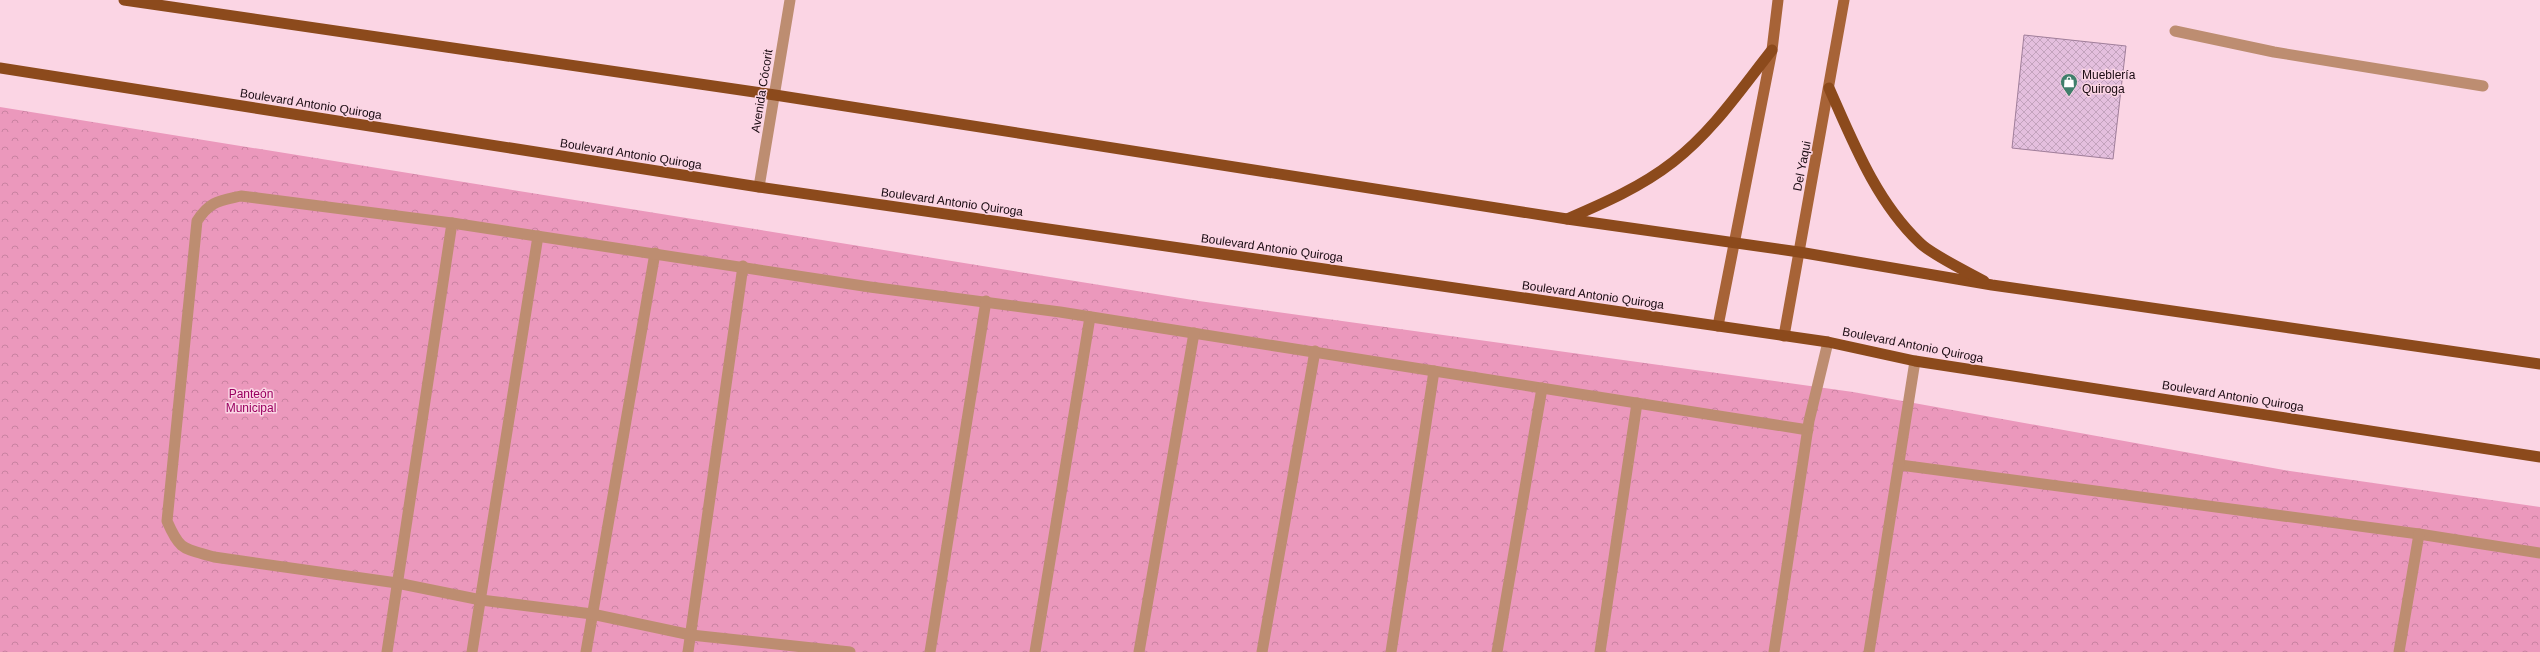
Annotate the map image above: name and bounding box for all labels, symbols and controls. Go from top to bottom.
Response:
street label: Avenida Cócorit [748,48,776,134]
place label: Mueblería Quiroga [2082,68,2136,96]
shop icon: Mueblería Quiroga [2059,72,2079,97]
street label: Boulevard Antonio Quiroga [239,86,383,122]
street label: Boulevard Antonio Quiroga [559,136,703,172]
street label: Del Yaqui [1790,140,1814,192]
street label: Boulevard Antonio Quiroga [880,185,1024,219]
street label: Boulevard Antonio Quiroga [1200,231,1344,265]
street label: Boulevard Antonio Quiroga [1521,278,1665,312]
street label: Boulevard Antonio Quiroga [1841,324,1985,366]
street label: Boulevard Antonio Quiroga [2161,378,2305,414]
park label: Panteón Municipal [226,387,276,415]

